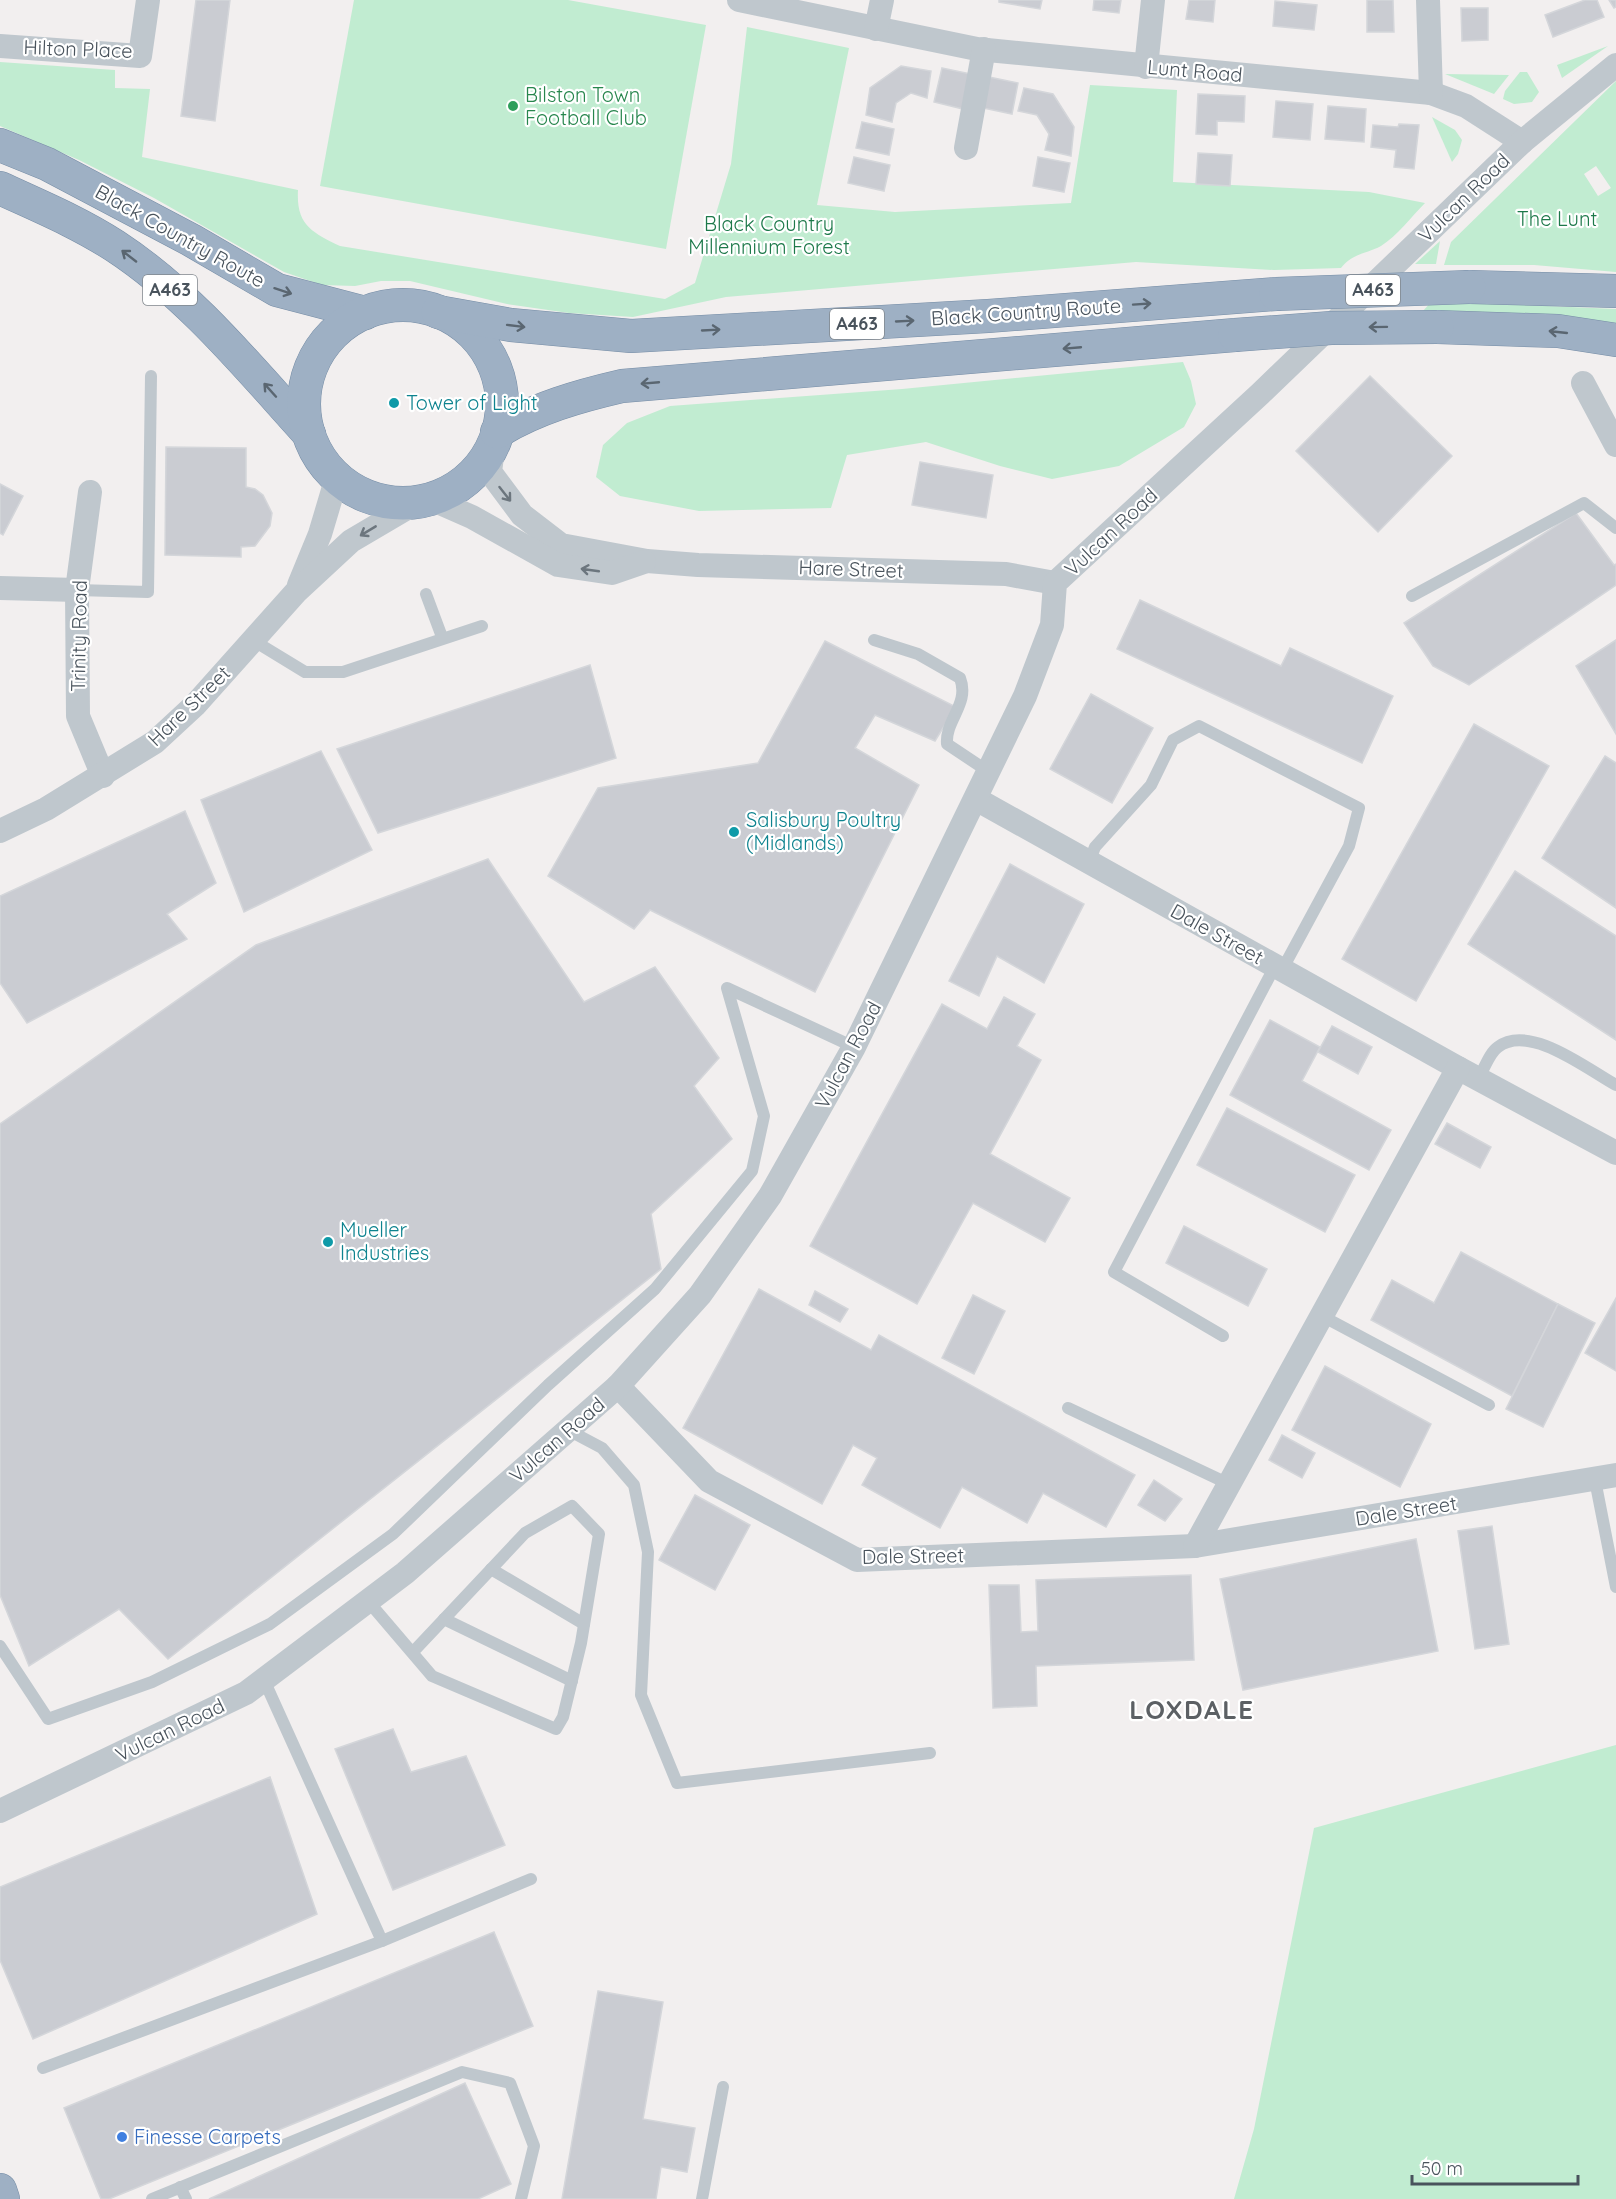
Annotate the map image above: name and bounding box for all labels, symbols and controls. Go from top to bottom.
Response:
street label: Hilton Place [23,34,133,63]
street label: Lunt Road [1146,54,1244,87]
place label: Bilston Town Football Club [525,82,647,130]
marker: Bilston Town Football Club [506,99,520,113]
street label: Vulcan Road [1413,148,1515,248]
street label: Black Country Route [91,178,270,293]
park label: The Lunt [1517,206,1597,231]
park label: Black Country Millennium Forest [688,211,850,259]
one-way arrow [121,250,137,263]
road number: A463 [143,275,197,305]
road number: A463 [1346,275,1400,305]
one-way arrow [273,286,292,297]
street label: Black Country Route [930,292,1122,331]
one-way arrow [1131,298,1151,309]
road number: A463 [830,309,884,339]
one-way arrow [895,315,915,326]
one-way arrow [506,320,526,331]
one-way arrow [1369,321,1389,333]
one-way arrow [700,325,720,336]
one-way arrow [1549,326,1569,337]
one-way arrow [1063,343,1083,354]
one-way arrow [641,378,661,389]
one-way arrow [262,383,277,398]
place label: Tower of Light [406,390,538,415]
marker: Tower of Light [387,396,401,410]
street label: Vulcan Road [1059,482,1162,581]
one-way arrow [499,485,512,501]
one-way arrow [360,525,377,537]
street label: Hare Street [798,554,904,583]
one-way arrow [581,564,601,575]
street label: Trinity Road [65,580,92,692]
street label: Hare Street [142,660,235,751]
place label: Salisbury Poultry (Midlands) [746,807,901,855]
marker: Salisbury Poultry (Midlands) [727,825,741,839]
street label: Dale Street [1166,898,1268,969]
street label: Vulcan Road [809,997,886,1113]
place label: Mueller Industries [340,1217,429,1265]
marker: Mueller Industries [321,1235,335,1249]
street label: Vulcan Road [504,1391,609,1488]
street label: Dale Street [1353,1490,1459,1531]
street label: Dale Street [862,1542,965,1569]
street label: Vulcan Road [111,1692,228,1767]
district label: LOXDALE [1129,1693,1255,1726]
place label: Finesse Carpets [134,2124,281,2149]
marker: Finesse Carpets [115,2130,129,2144]
scale bar [1412,2148,1578,2186]
text: 50 m [1421,2157,1463,2180]

